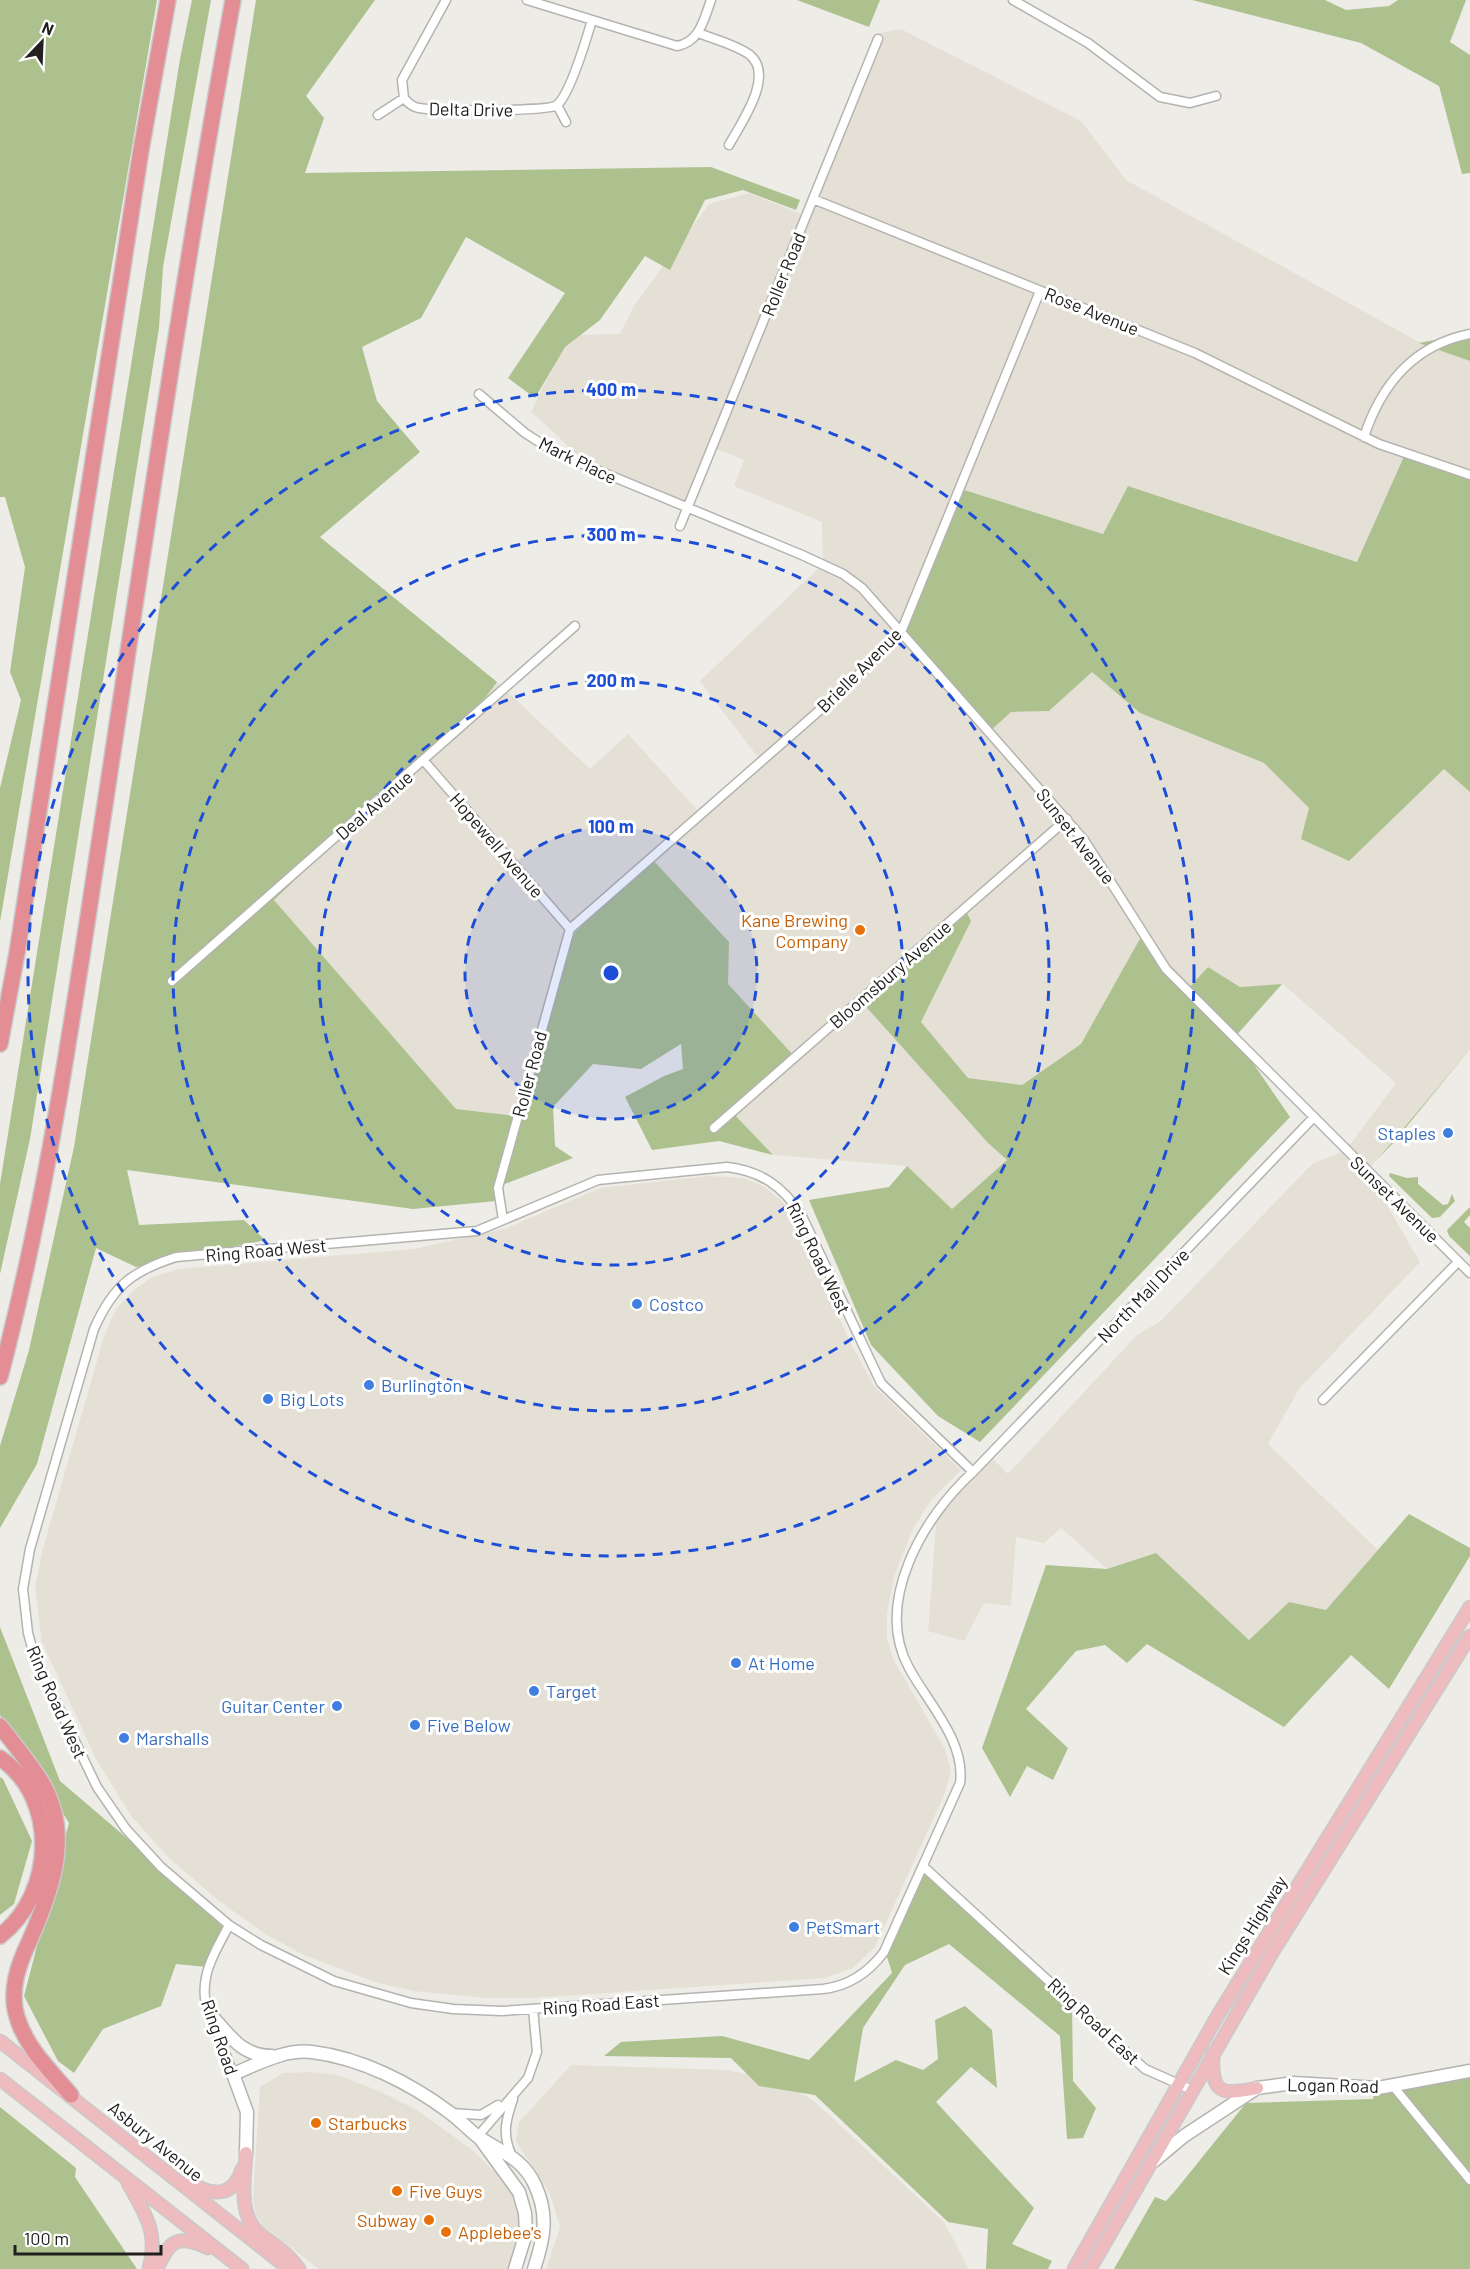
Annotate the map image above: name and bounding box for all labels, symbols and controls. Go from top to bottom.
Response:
north arrow [12,12,72,72]
text: N [39,17,57,39]
street label: Delta Drive [429,97,513,121]
street label: Roller Road [756,229,810,319]
street label: Rose Avenue [1042,282,1142,340]
text: 400 m [586,378,636,400]
street label: Mark Place [535,432,621,488]
text: 300 m [587,523,635,545]
street label: Brielle Avenue [812,623,906,717]
text: 200 m [586,669,636,691]
street label: Deal Avenue [331,766,417,844]
street label: Sunset Avenue [1032,784,1120,888]
street label: Hopewell Avenue [445,788,549,902]
text: 100 m [588,815,634,837]
place label: Kane Brewing Company [741,909,848,952]
street label: Bloomsbury Avenue [825,915,955,1033]
marker: Kane Brewing Company [853,923,867,937]
centre of rings [601,963,621,983]
street label: Roller Road [507,1028,551,1120]
place label: Staples [1378,1122,1436,1144]
marker: Staples [1441,1126,1455,1140]
street label: Sunset Avenue [1346,1151,1444,1247]
street label: Ring Road West [782,1199,856,1317]
street label: Ring Road West [205,1234,327,1266]
street label: North Mall Drive [1092,1243,1194,1347]
place label: Costco [649,1293,704,1315]
marker: Costco [630,1297,644,1311]
place label: Burlington [381,1374,462,1396]
marker: Burlington [362,1378,376,1392]
place label: Big Lots [280,1388,344,1410]
marker: Big Lots [261,1392,275,1406]
street label: Ring Road West [22,1642,92,1762]
place label: At Home [748,1652,815,1674]
marker: At Home [729,1656,743,1670]
place label: Target [546,1680,597,1702]
marker: Target [527,1684,541,1698]
place label: Guitar Center [221,1695,325,1717]
marker: Guitar Center [330,1699,344,1713]
place label: Five Below [427,1714,511,1736]
marker: Five Below [408,1718,422,1732]
place label: Marshalls [136,1727,209,1749]
marker: Marshalls [117,1731,131,1745]
street label: Kings Highway [1213,1871,1291,1979]
place label: PetSmart [806,1916,880,1938]
marker: PetSmart [787,1920,801,1934]
street label: Ring Road East [1044,1973,1144,2069]
street label: Ring Road East [542,1989,660,2019]
street label: Ring Road [197,1996,243,2078]
street label: Logan Road [1287,2073,1379,2097]
street label: Asbury Avenue [104,2096,208,2186]
place label: Starbucks [328,2112,407,2134]
marker: Starbucks [309,2116,323,2130]
place label: Five Guys [409,2180,482,2202]
marker: Five Guys [390,2184,404,2198]
place label: Subway [357,2209,417,2231]
marker: Subway [422,2213,436,2227]
scale bar [15,2218,160,2256]
place label: Applebee's [458,2221,542,2243]
marker: Applebee's [439,2225,453,2239]
text: 100 m [24,2227,69,2249]

